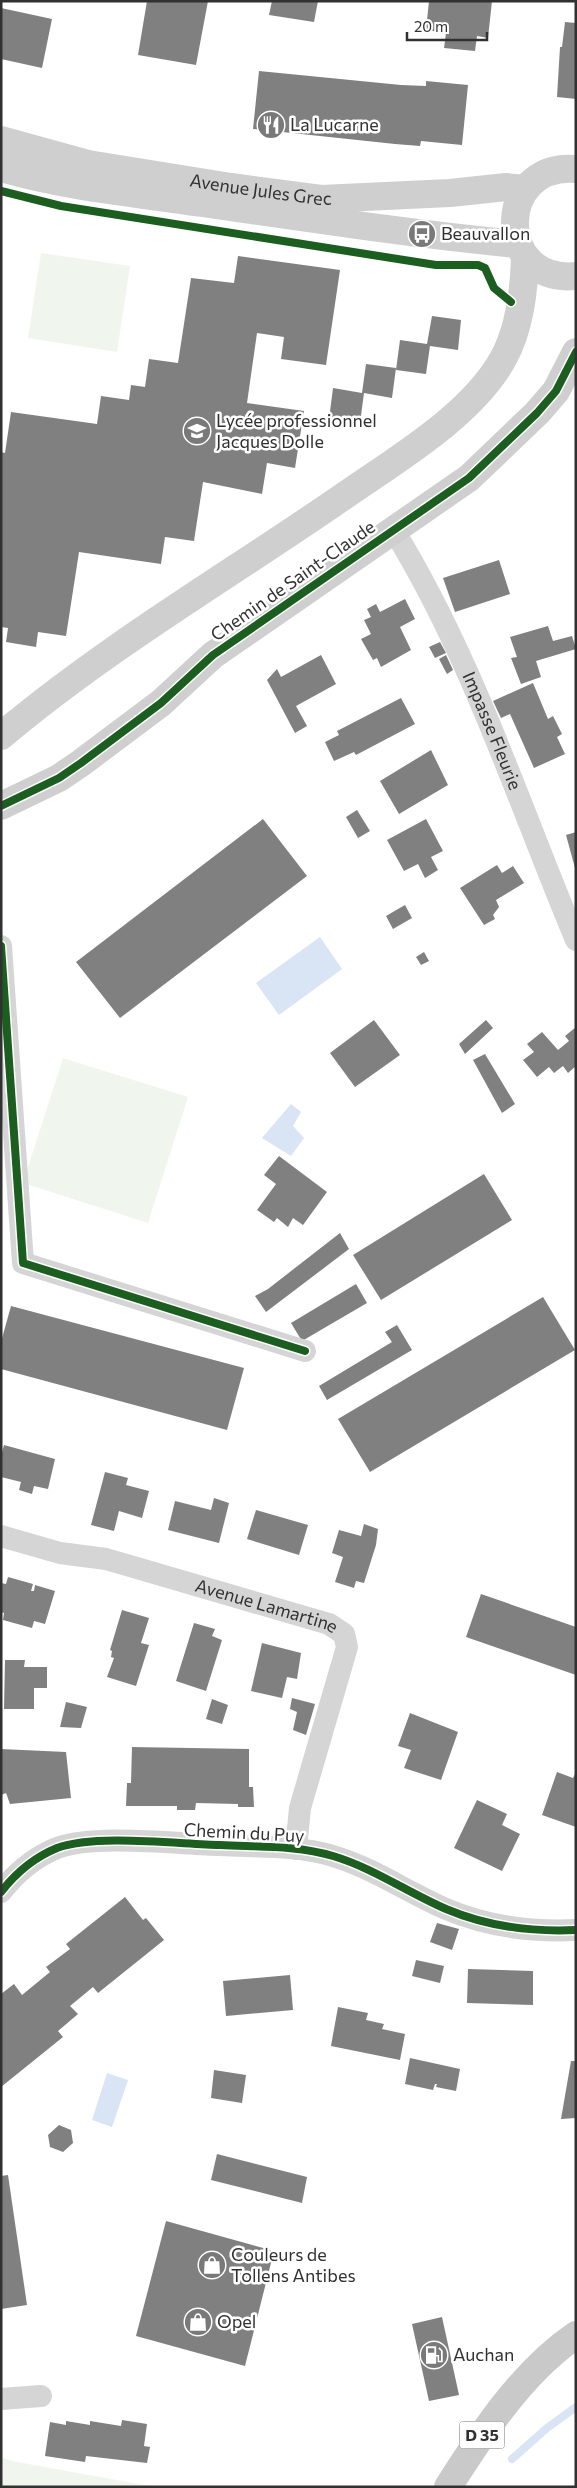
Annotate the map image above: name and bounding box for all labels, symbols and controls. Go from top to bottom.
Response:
scale bar [407,10,487,42]
text: 20 m [414,17,448,35]
restaurant icon: La Lucarne [256,110,286,140]
place label: La Lucarne [290,113,379,135]
street label: Avenue Jules Grec [188,169,332,209]
bus stop icon: Beauvallon [407,219,437,249]
place label: Beauvallon [441,222,530,244]
place label: Lycée professionnel Jacques Dolle [216,409,377,452]
school or university icon: Lycée professionnel Jacques Dolle [182,416,212,446]
street label: Chemin de Saint-Claude [206,515,379,645]
street label: Impasse Fleurie [458,668,527,793]
street label: Avenue Lamartine [193,1574,343,1637]
street label: Chemin du Puy [183,1818,305,1846]
place label: Couleurs de Tollens Antibes [231,2243,356,2286]
shop icon: Couleurs de Tollens Antibes [197,2250,227,2280]
shop icon: Opel [183,2307,213,2337]
place label: Opel [217,2310,256,2332]
fuel station icon: Auchan [419,2340,449,2370]
place label: Auchan [453,2343,514,2365]
road number: D 35 [460,2422,504,2448]

